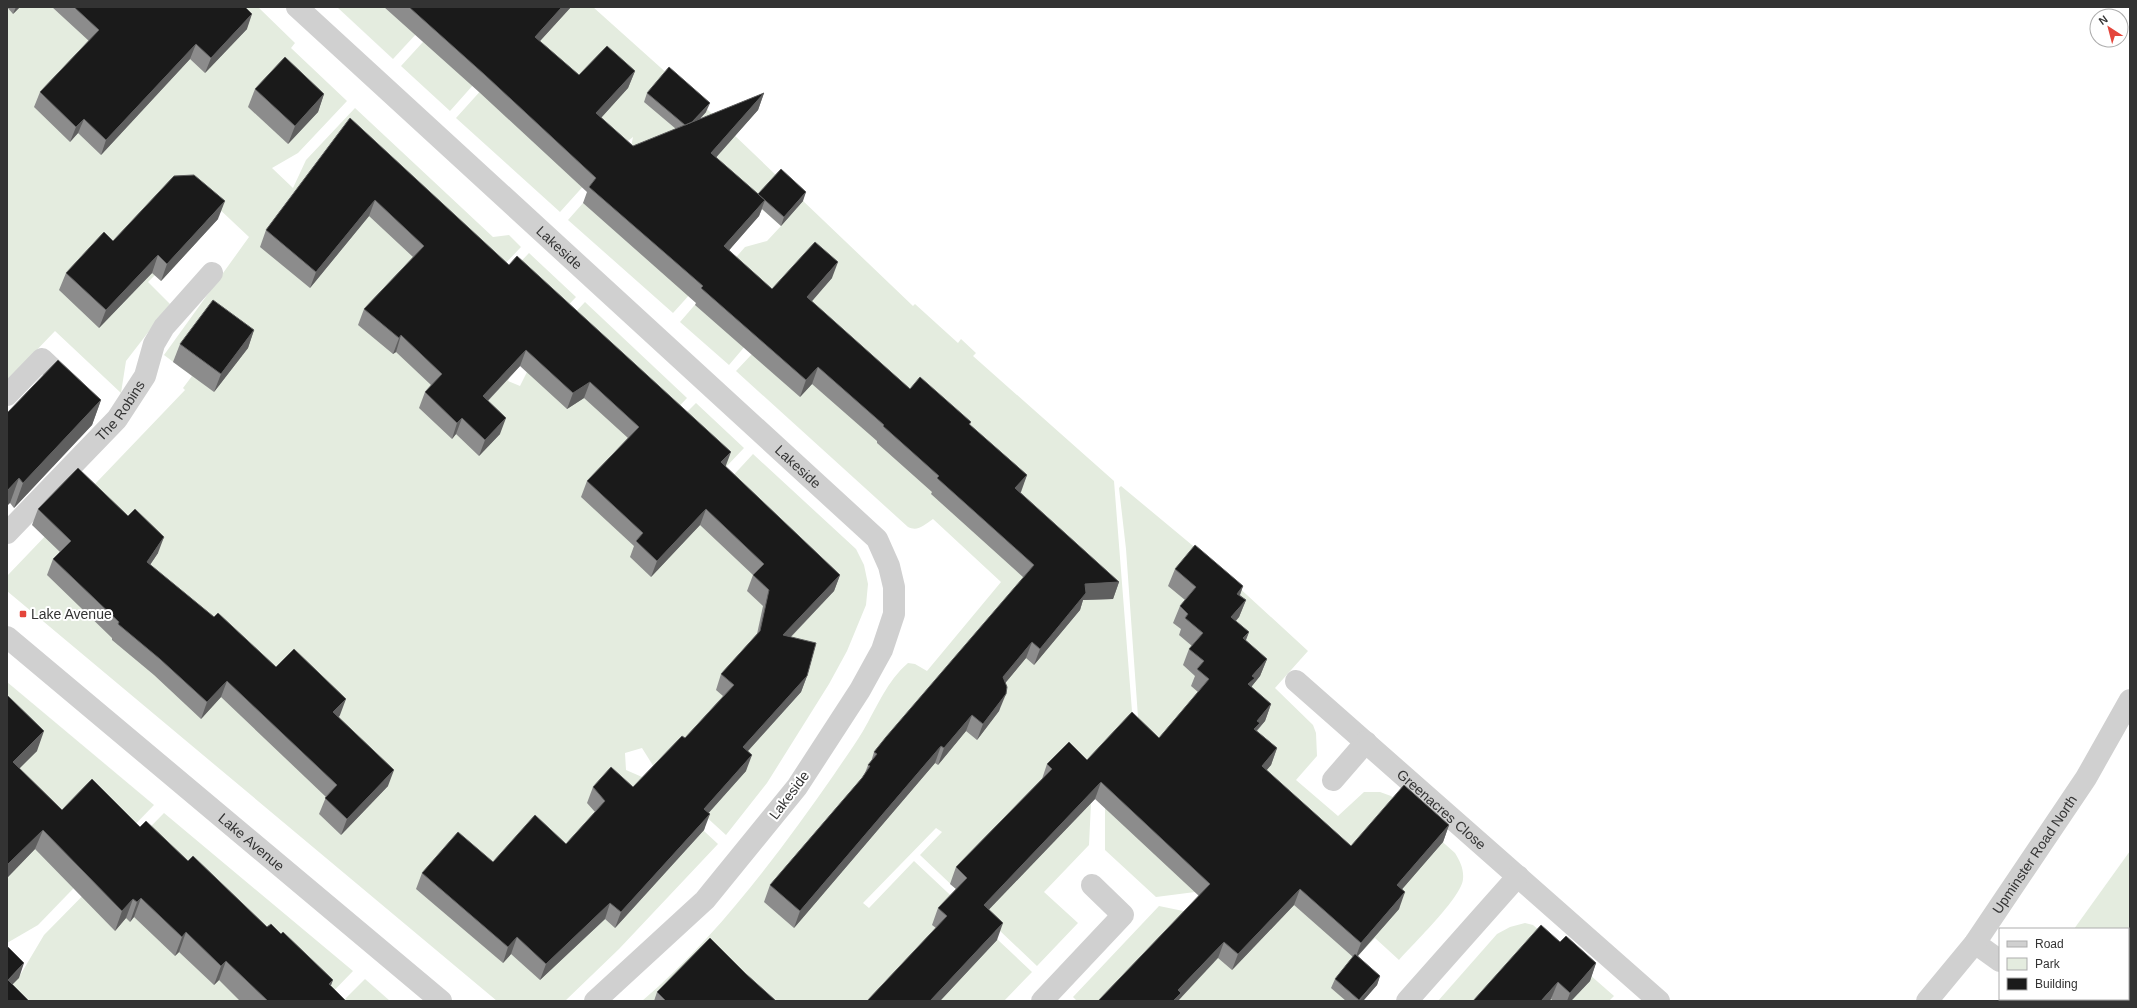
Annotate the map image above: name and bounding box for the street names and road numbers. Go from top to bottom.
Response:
street label: Lakeside [533,223,586,273]
street label: The Robins [92,377,148,444]
street label: Lakeside [772,442,824,492]
street label: Greenacres Close [1394,766,1489,853]
street label: Lakeside [766,768,812,822]
street label: Upminster Road North [1989,792,2080,917]
street label: Lake Avenue [215,810,288,874]

